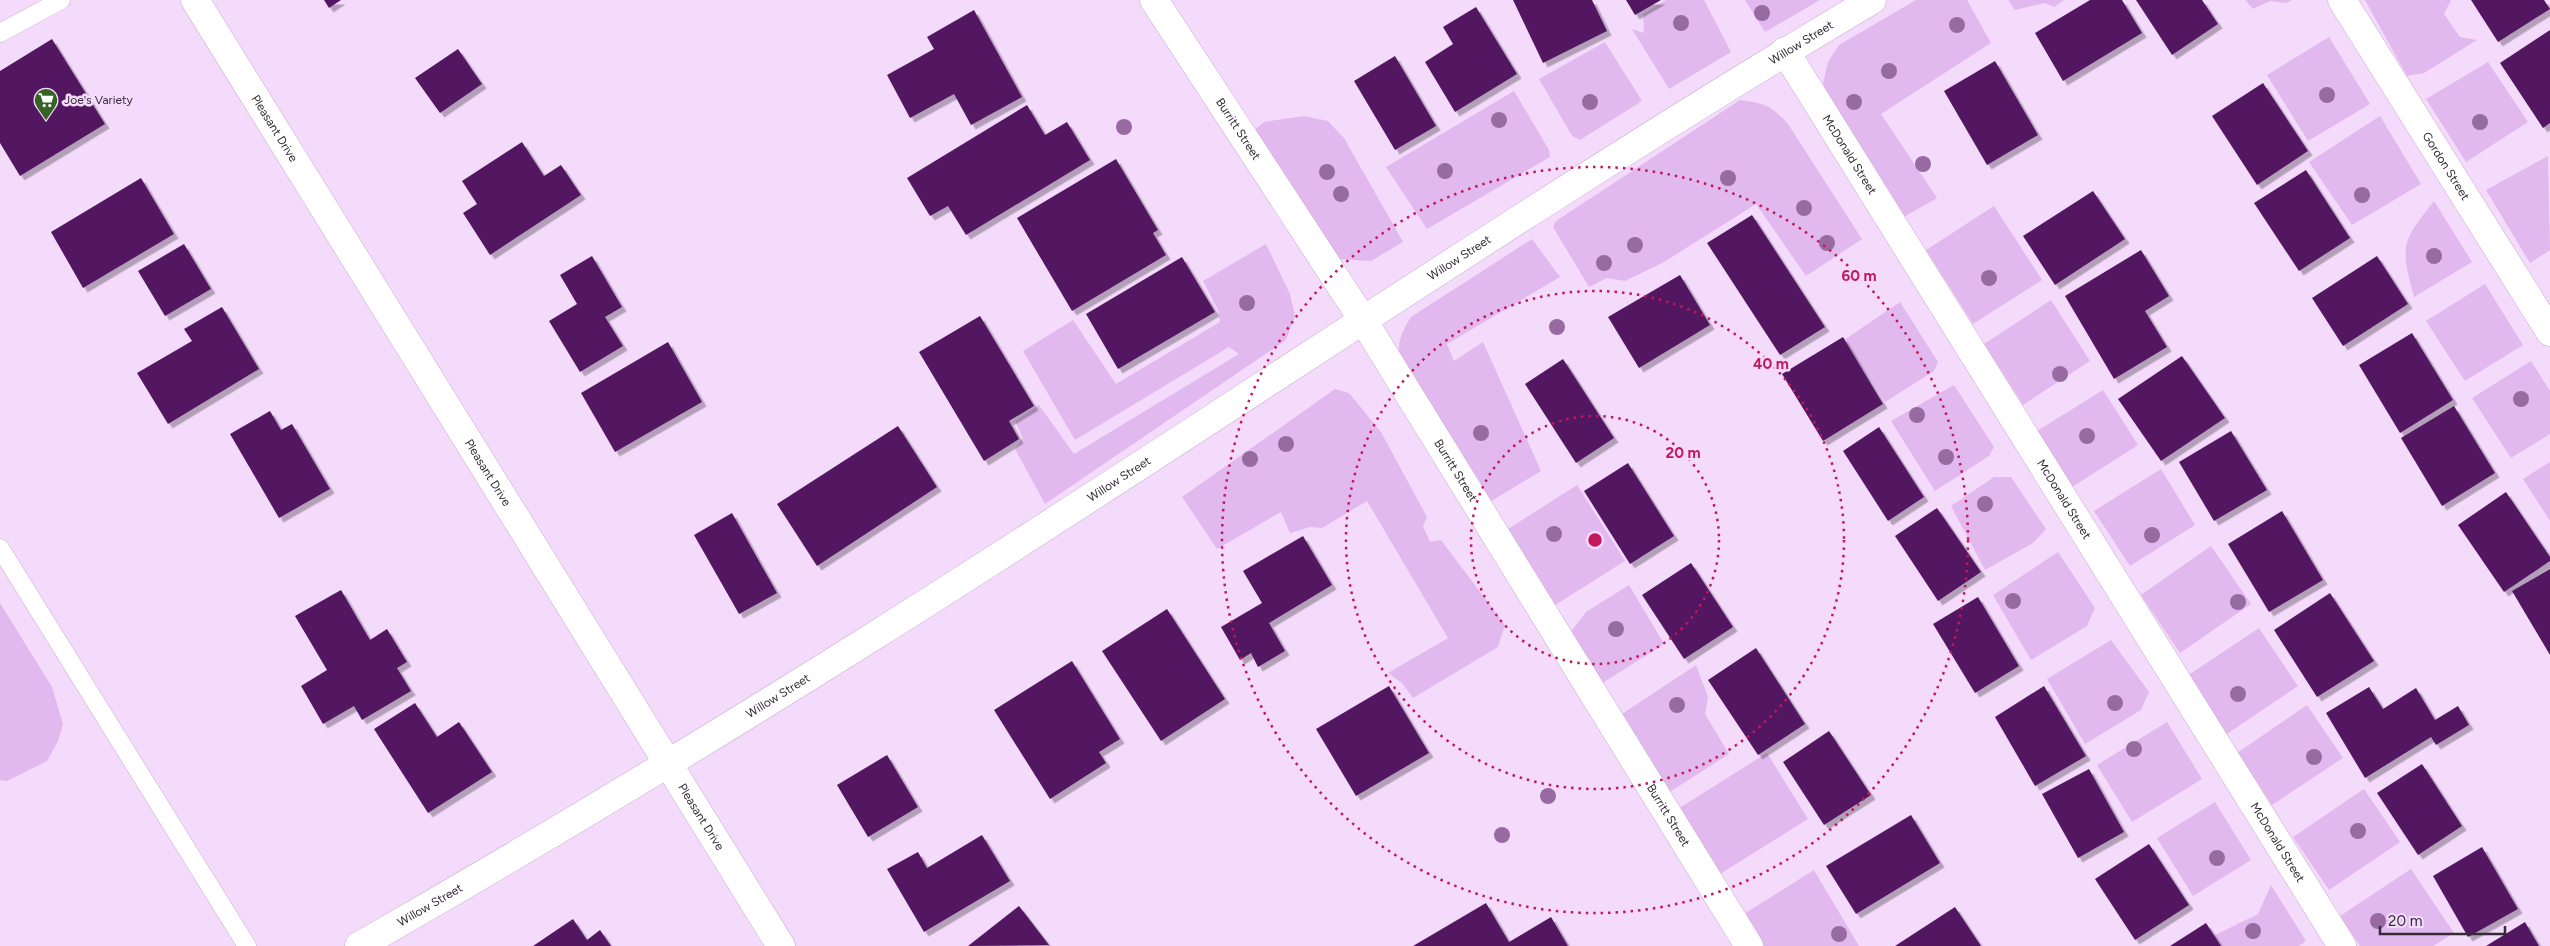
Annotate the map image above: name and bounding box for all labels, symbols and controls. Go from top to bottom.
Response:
street label: Willow Street [1767,18,1836,67]
supermarket icon: Joe's Variety [33,87,59,121]
street label: Pleasant Drive [249,92,301,165]
place label: Joe's Variety [64,93,134,107]
street label: Burritt Street [1213,96,1264,163]
street label: McDonald Street [1819,112,1880,197]
street label: Gordon Street [2420,130,2473,203]
street label: Willow Street [1425,232,1494,283]
text: 60 m [1841,267,1877,285]
text: 40 m [1753,355,1789,373]
street label: Pleasant Drive [462,437,514,509]
street label: Burritt Street [1431,437,1481,505]
text: 20 m [1665,444,1701,462]
street label: Willow Street [1085,453,1154,505]
street label: McDonald Street [2034,457,2094,542]
centre of rings [1586,531,1604,549]
street label: Willow Street [744,671,813,721]
street label: Pleasant Drive [675,781,727,853]
street label: Burritt Street [1644,781,1693,849]
street label: McDonald Street [2247,800,2308,885]
street label: Willow Street [395,881,465,929]
scale bar [2380,904,2505,936]
text: 20 m [2388,912,2422,930]

